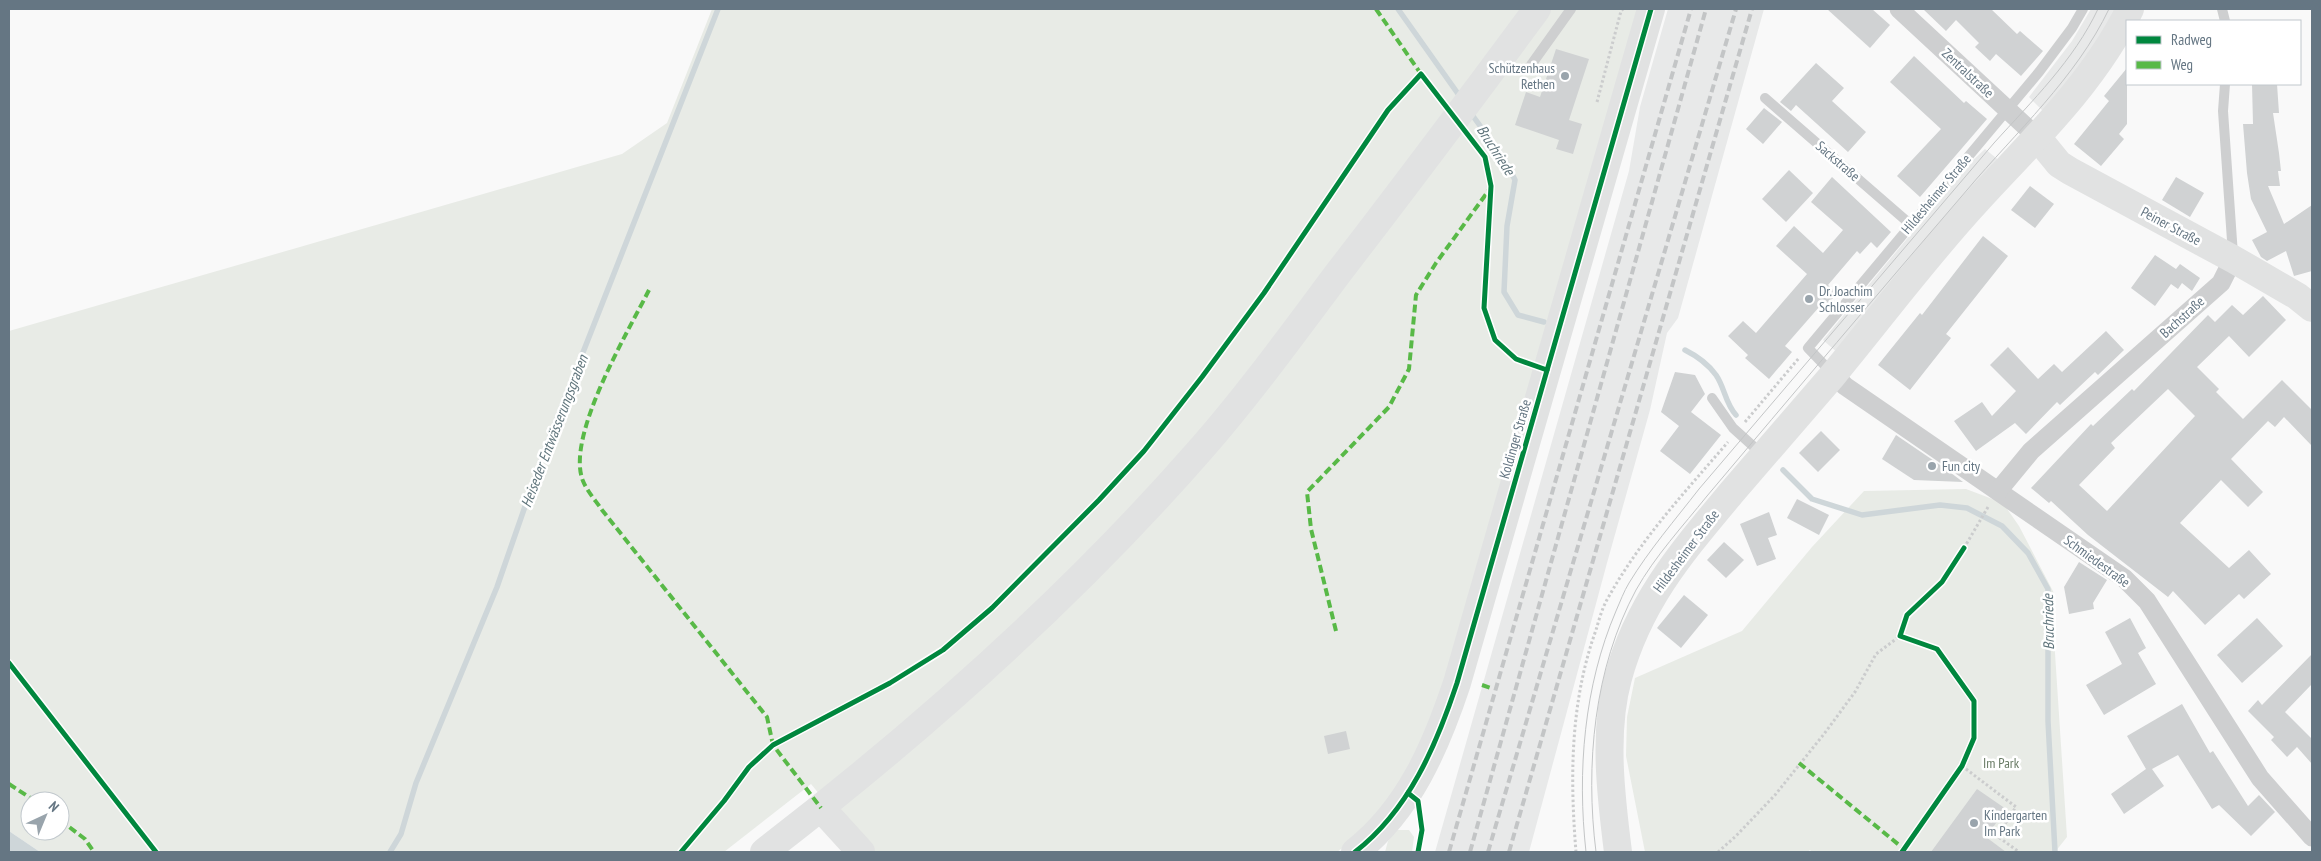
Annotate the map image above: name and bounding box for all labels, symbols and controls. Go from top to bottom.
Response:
legend [2126,20,2301,85]
text: Radweg [2171,30,2212,49]
street label: Zentralstraße [1938,44,1998,102]
text: Weg [2171,55,2193,74]
place label: Schützenhaus Rethen [1489,59,1555,93]
marker: Schützenhaus Rethen [1559,70,1571,82]
water label: Bruchriede [1473,121,1520,179]
street label: Sackstraße [1812,137,1864,185]
street label: Hildesheimer Straße [1897,150,1975,238]
street label: Peiner Straße [2138,203,2204,249]
place label: Dr. Joachim Schlosser [1819,282,1872,316]
street label: Bachstraße [2156,292,2208,342]
marker: Dr. Joachim Schlosser [1803,293,1815,305]
water label: Heiseder Entwässerungsgraben [516,351,592,510]
street label: Koldinger Straße [1495,397,1535,481]
place label: Fun city [1942,457,1981,475]
marker: Fun city [1926,460,1938,472]
street label: Hildesheimer Straße [1649,506,1723,596]
street label: Schmiedestraße [2060,531,2134,591]
water label: Bruchriede [2038,593,2058,650]
park label: Im Park [1983,754,2020,772]
north arrow [20,791,70,841]
text: N [45,798,63,816]
place label: Kindergarten Im Park [1984,806,2047,840]
marker: Kindergarten Im Park [1968,817,1980,829]

